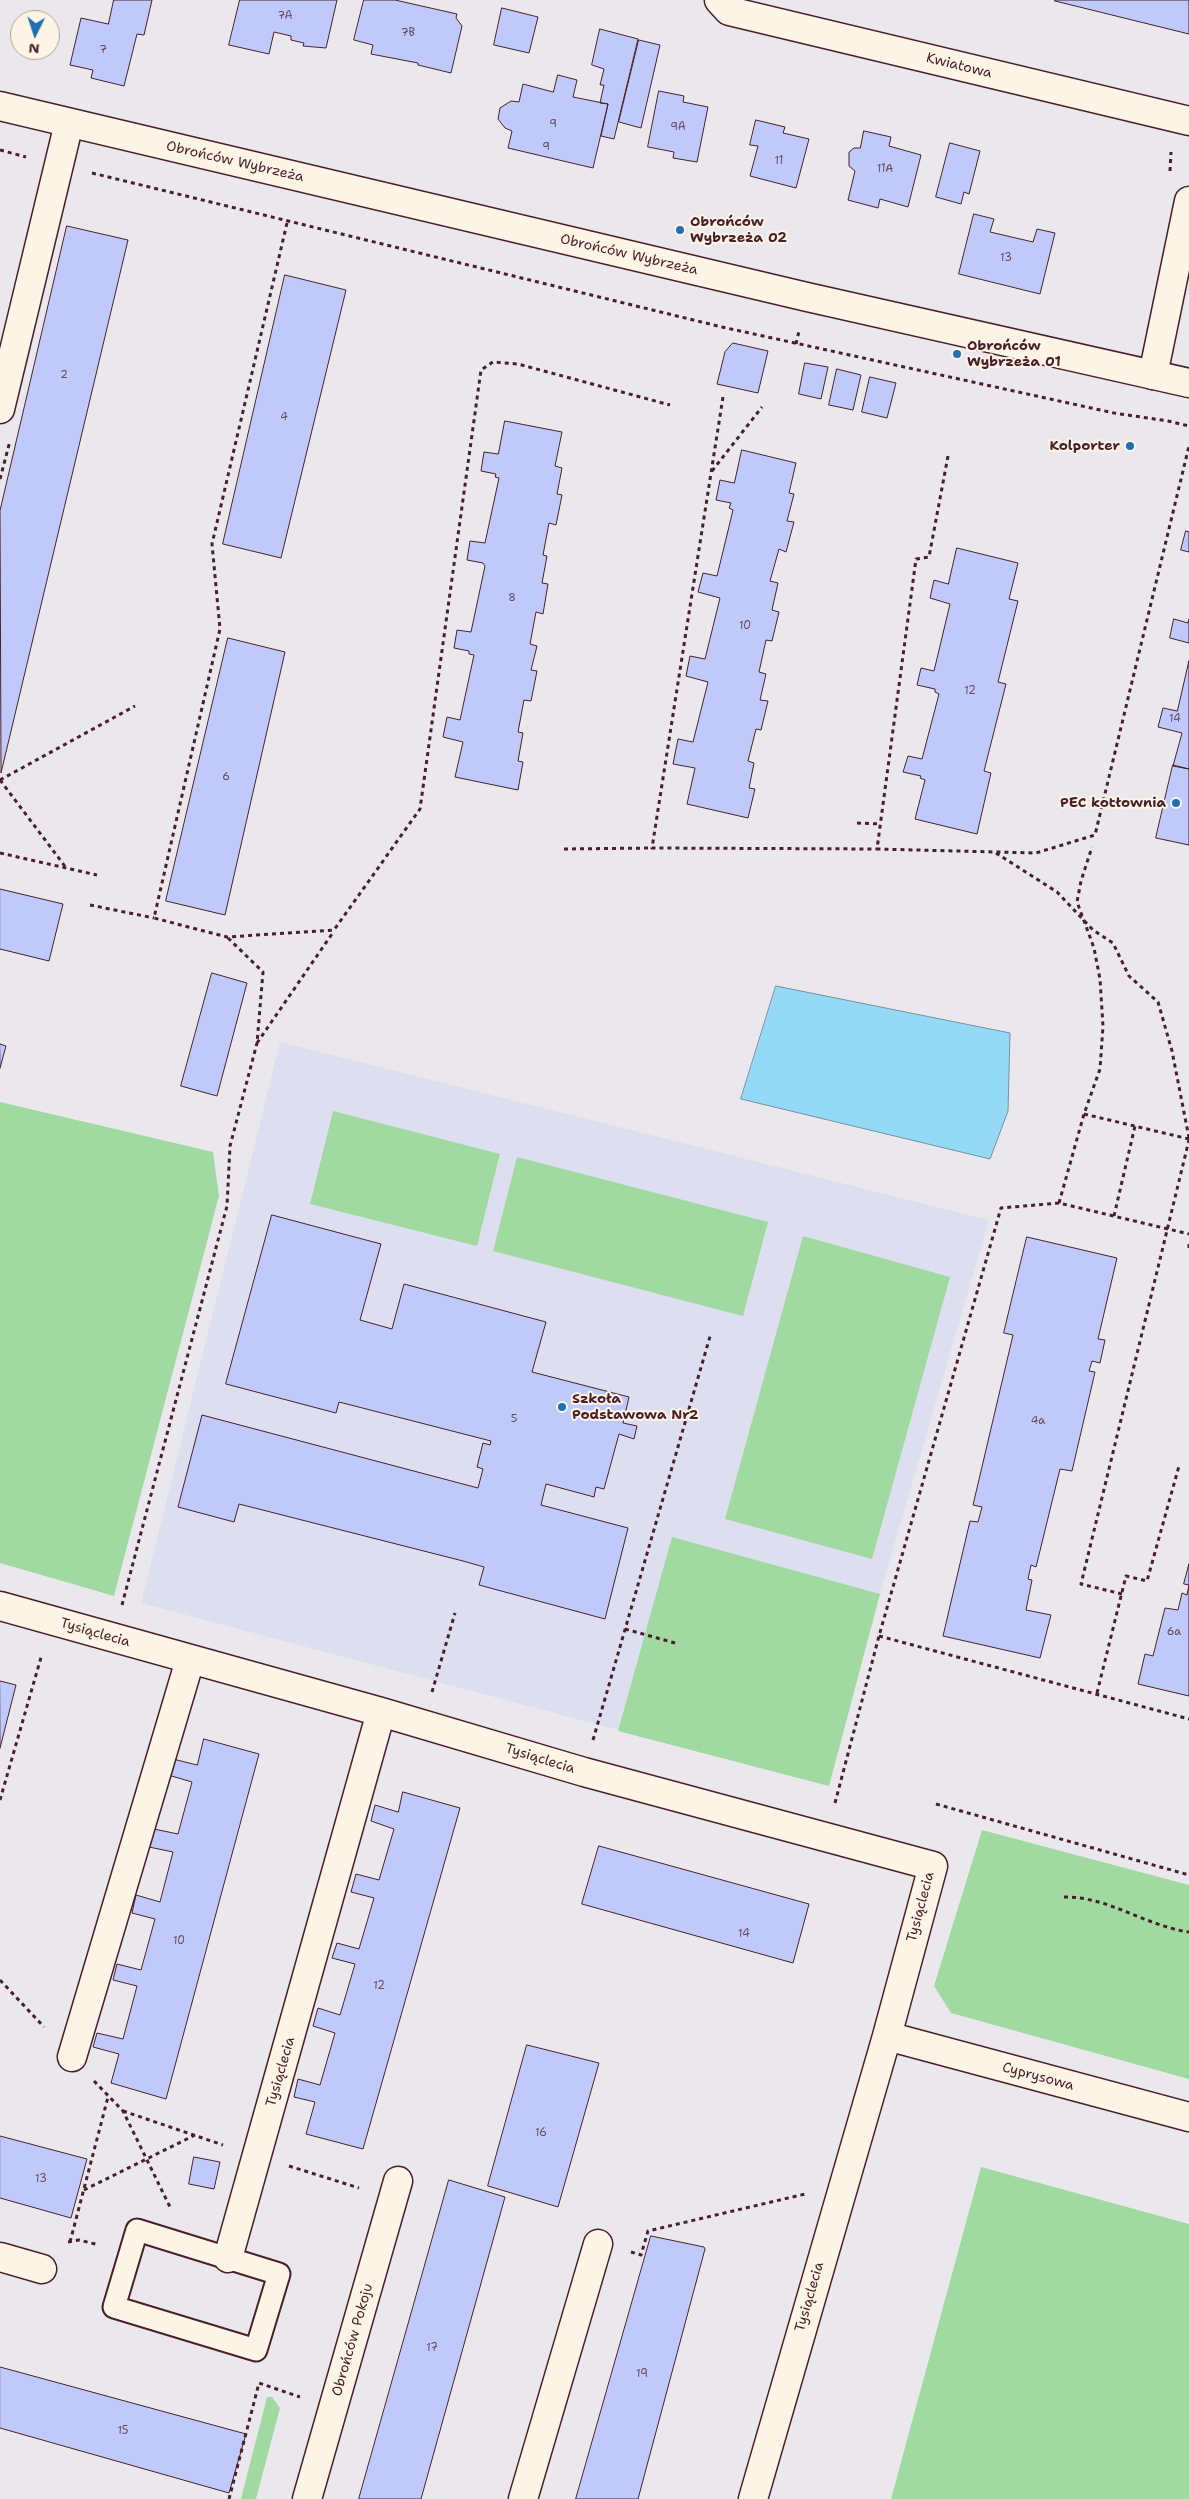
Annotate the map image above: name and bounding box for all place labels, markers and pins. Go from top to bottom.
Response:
place label: Obrońców Wybrzeża 02 [690,214,787,246]
marker: Obrońców Wybrzeża 02 [674,224,686,236]
place label: Obrońców Wybrzeża 01 [967,338,1061,371]
marker: Obrońców Wybrzeża 01 [951,348,963,360]
place label: Kolporter [1050,438,1120,454]
marker: Kolporter [1124,440,1136,452]
place label: PEC kotłownia [1060,795,1166,811]
marker: PEC kotłownia [1170,797,1182,809]
place label: Szkoła Podstawowa Nr2 [572,1391,699,1424]
marker: Szkoła Podstawowa Nr2 [556,1401,568,1413]

